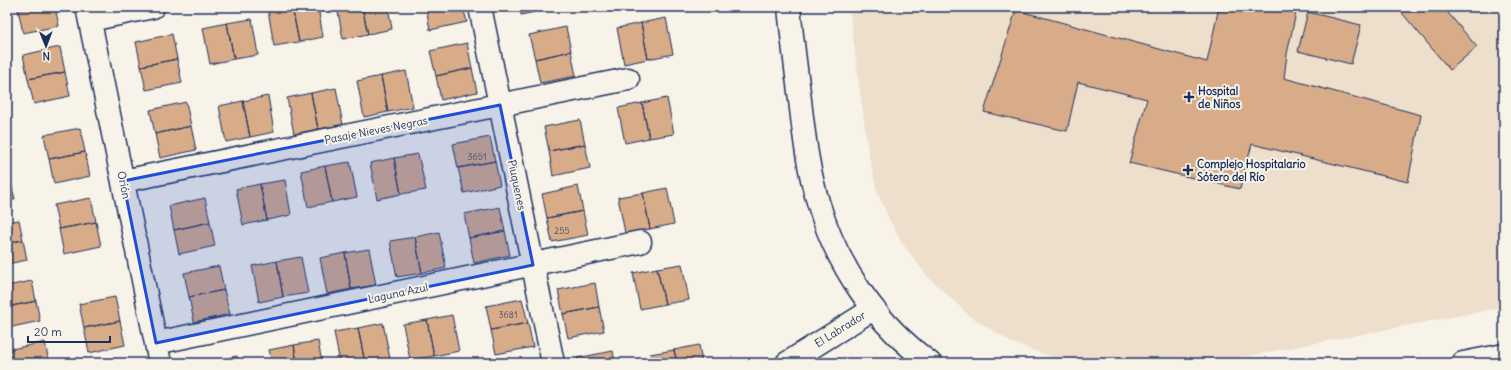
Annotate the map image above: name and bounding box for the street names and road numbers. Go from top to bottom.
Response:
street label: Pasaje Nieves Negras [323,113,429,147]
street label: Piuquenes [505,159,529,211]
street label: Orión [114,170,134,200]
street label: Laguna Azul [367,280,429,306]
street label: El Labrador [812,308,869,350]

